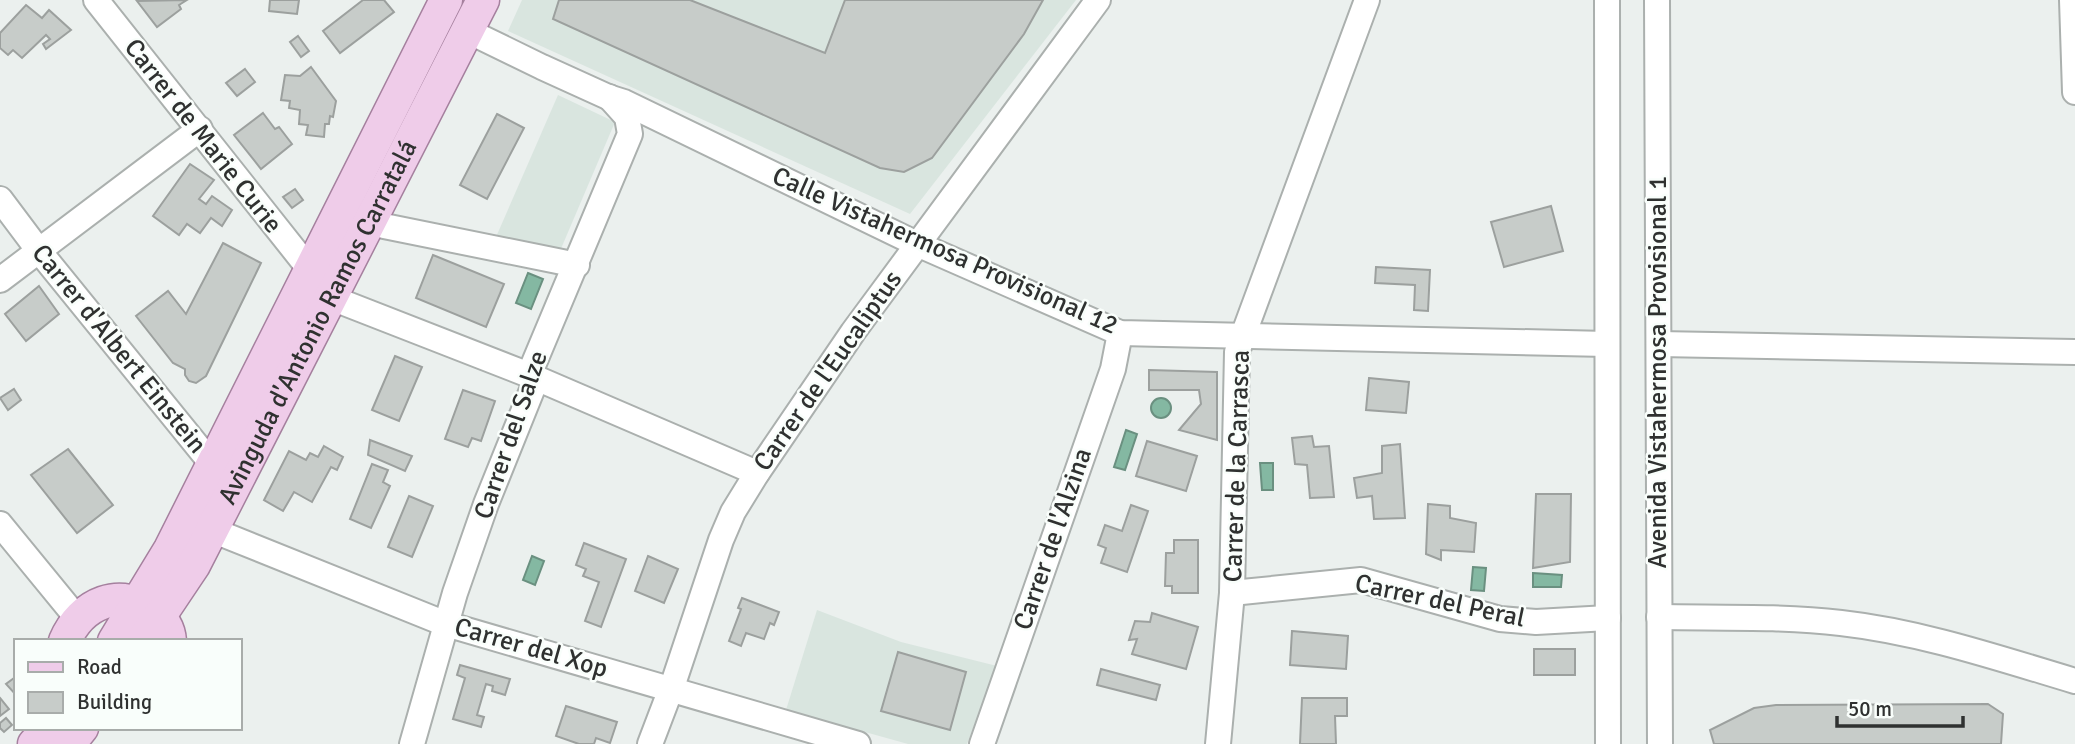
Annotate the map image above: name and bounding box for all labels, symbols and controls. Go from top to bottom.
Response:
street label: Carrer de Marie Curie [117,32,289,240]
street label: Avinguda d'Antonio Ramos Carratalá [212,135,424,510]
street label: Calle Vistahermosa Provisional 12 [767,160,1123,342]
street label: Avenida Vistahermosa Provisional 1 [1642,176,1674,568]
street label: Carrer d'Albert Einstein [25,238,213,460]
street label: Carrer de l'Eucaliptus [747,265,909,477]
street label: Carrer del Salze [467,347,555,523]
street label: Carrer de la Carrasca [1217,349,1257,583]
street label: Carrer de l'Alzina [1007,444,1099,634]
street label: Carrer del Peral [1352,567,1528,635]
street label: Carrer del Xop [451,611,611,685]
legend [14,639,242,730]
text: Road [77,654,122,680]
scale bar [1837,684,1963,728]
text: Building [77,689,152,715]
text: 50 m [1848,696,1892,722]

